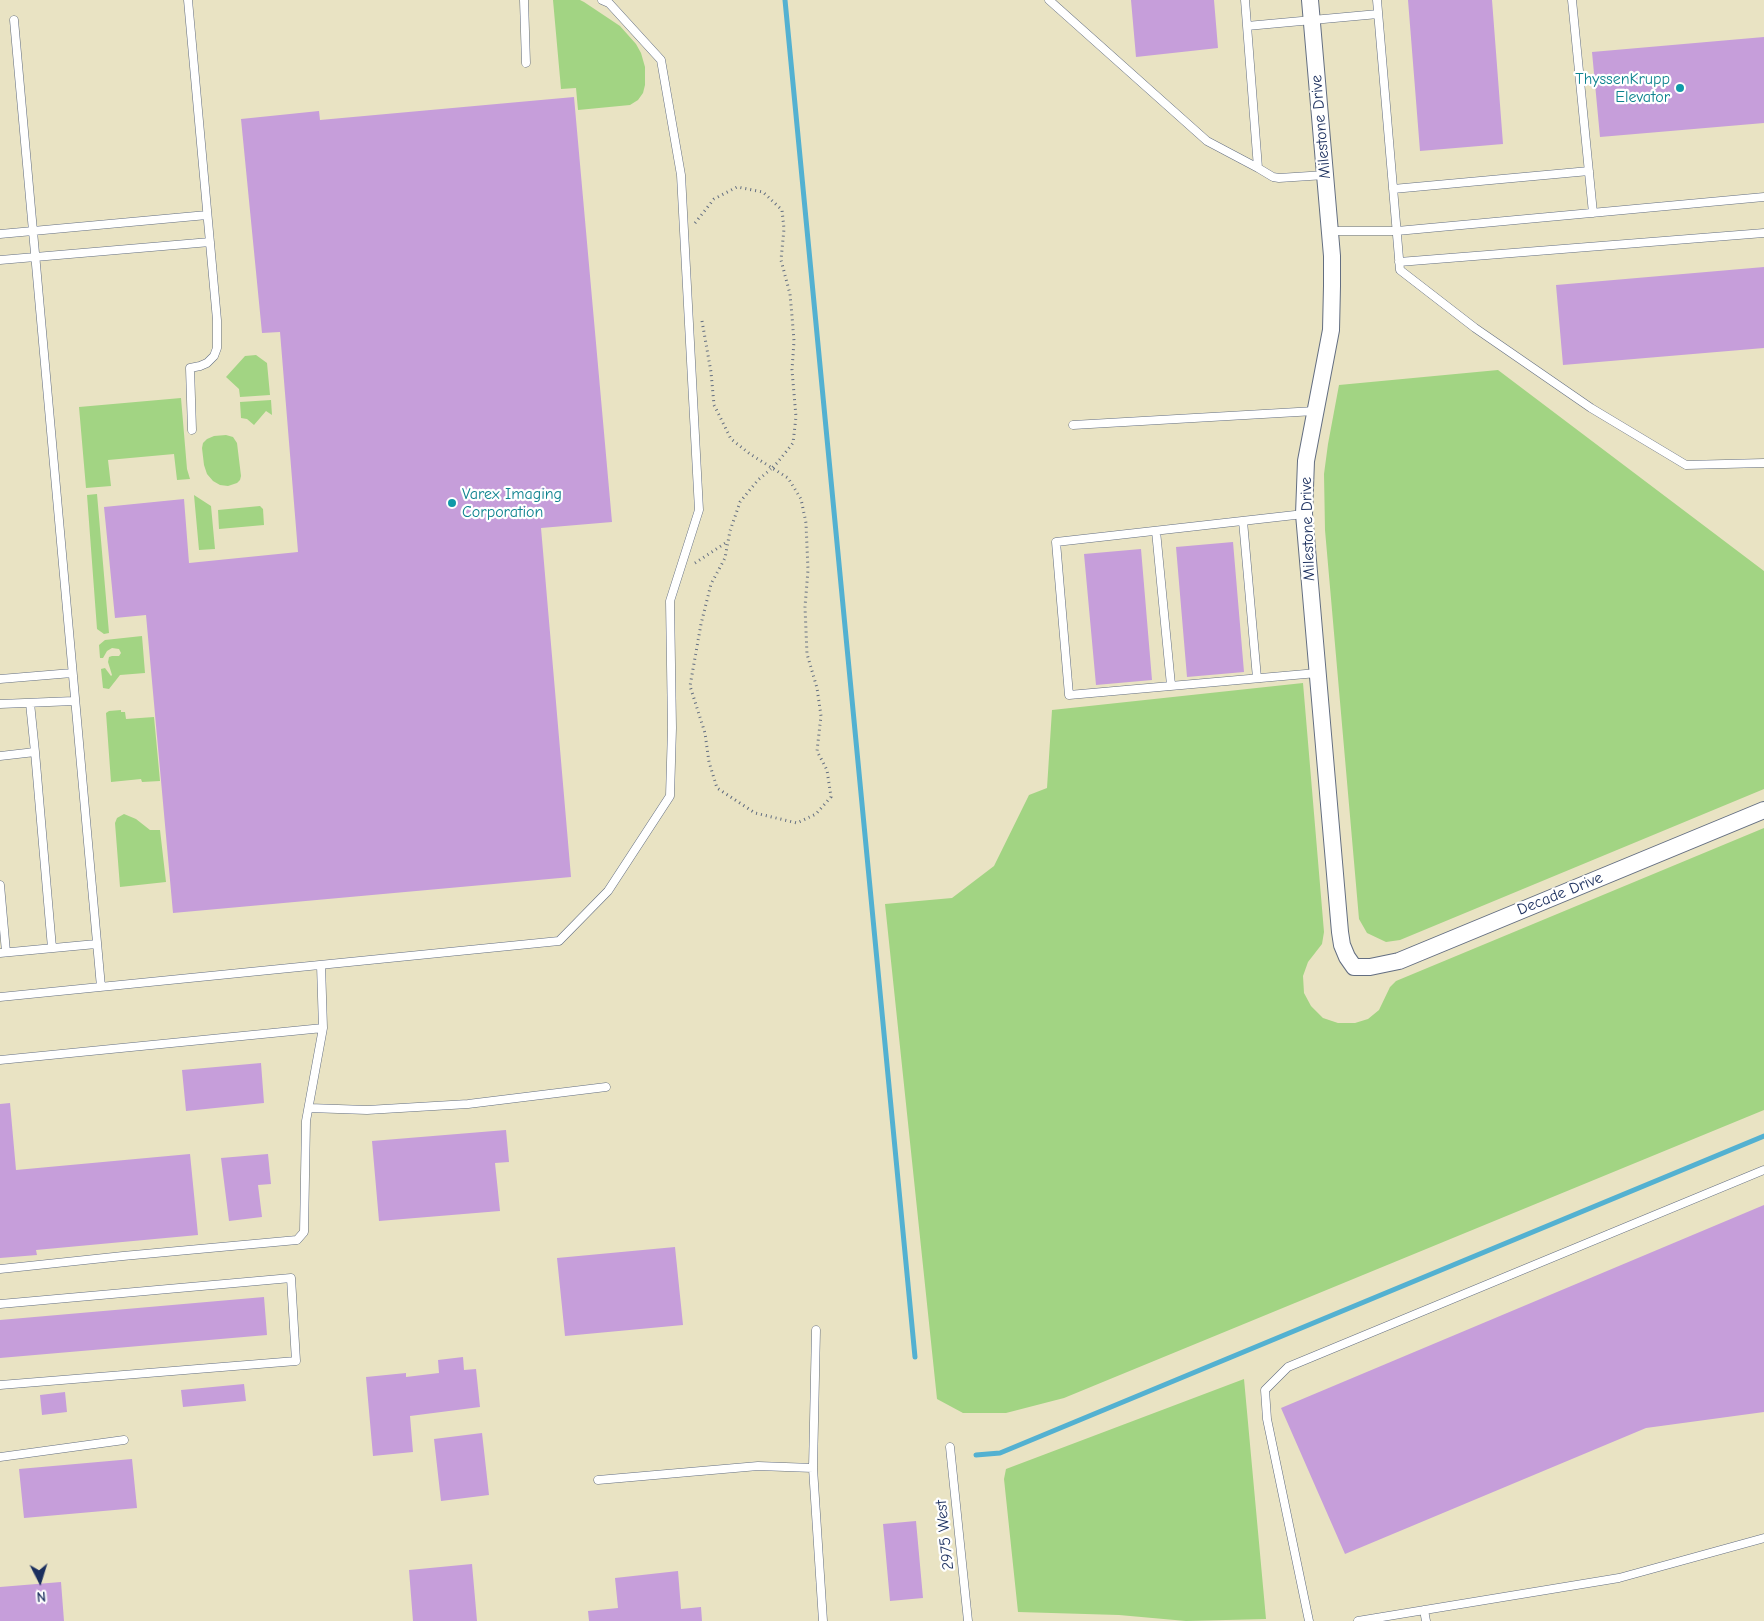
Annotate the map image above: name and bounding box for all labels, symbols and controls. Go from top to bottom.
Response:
place label: ThyssenKrupp Elevator [1575,69,1670,107]
street label: Milestone Drive [1307,74,1335,180]
marker: ThyssenKrupp Elevator [1674,82,1686,94]
street label: Milestone Drive [1297,476,1319,582]
place label: Varex Imaging Corporation [462,484,562,522]
marker: Varex Imaging Corporation [446,497,458,509]
street label: Decade Drive [1515,868,1605,920]
street label: 2975 West [932,1499,958,1571]
north arrow [15,1556,65,1606]
text: N [36,1588,47,1605]

